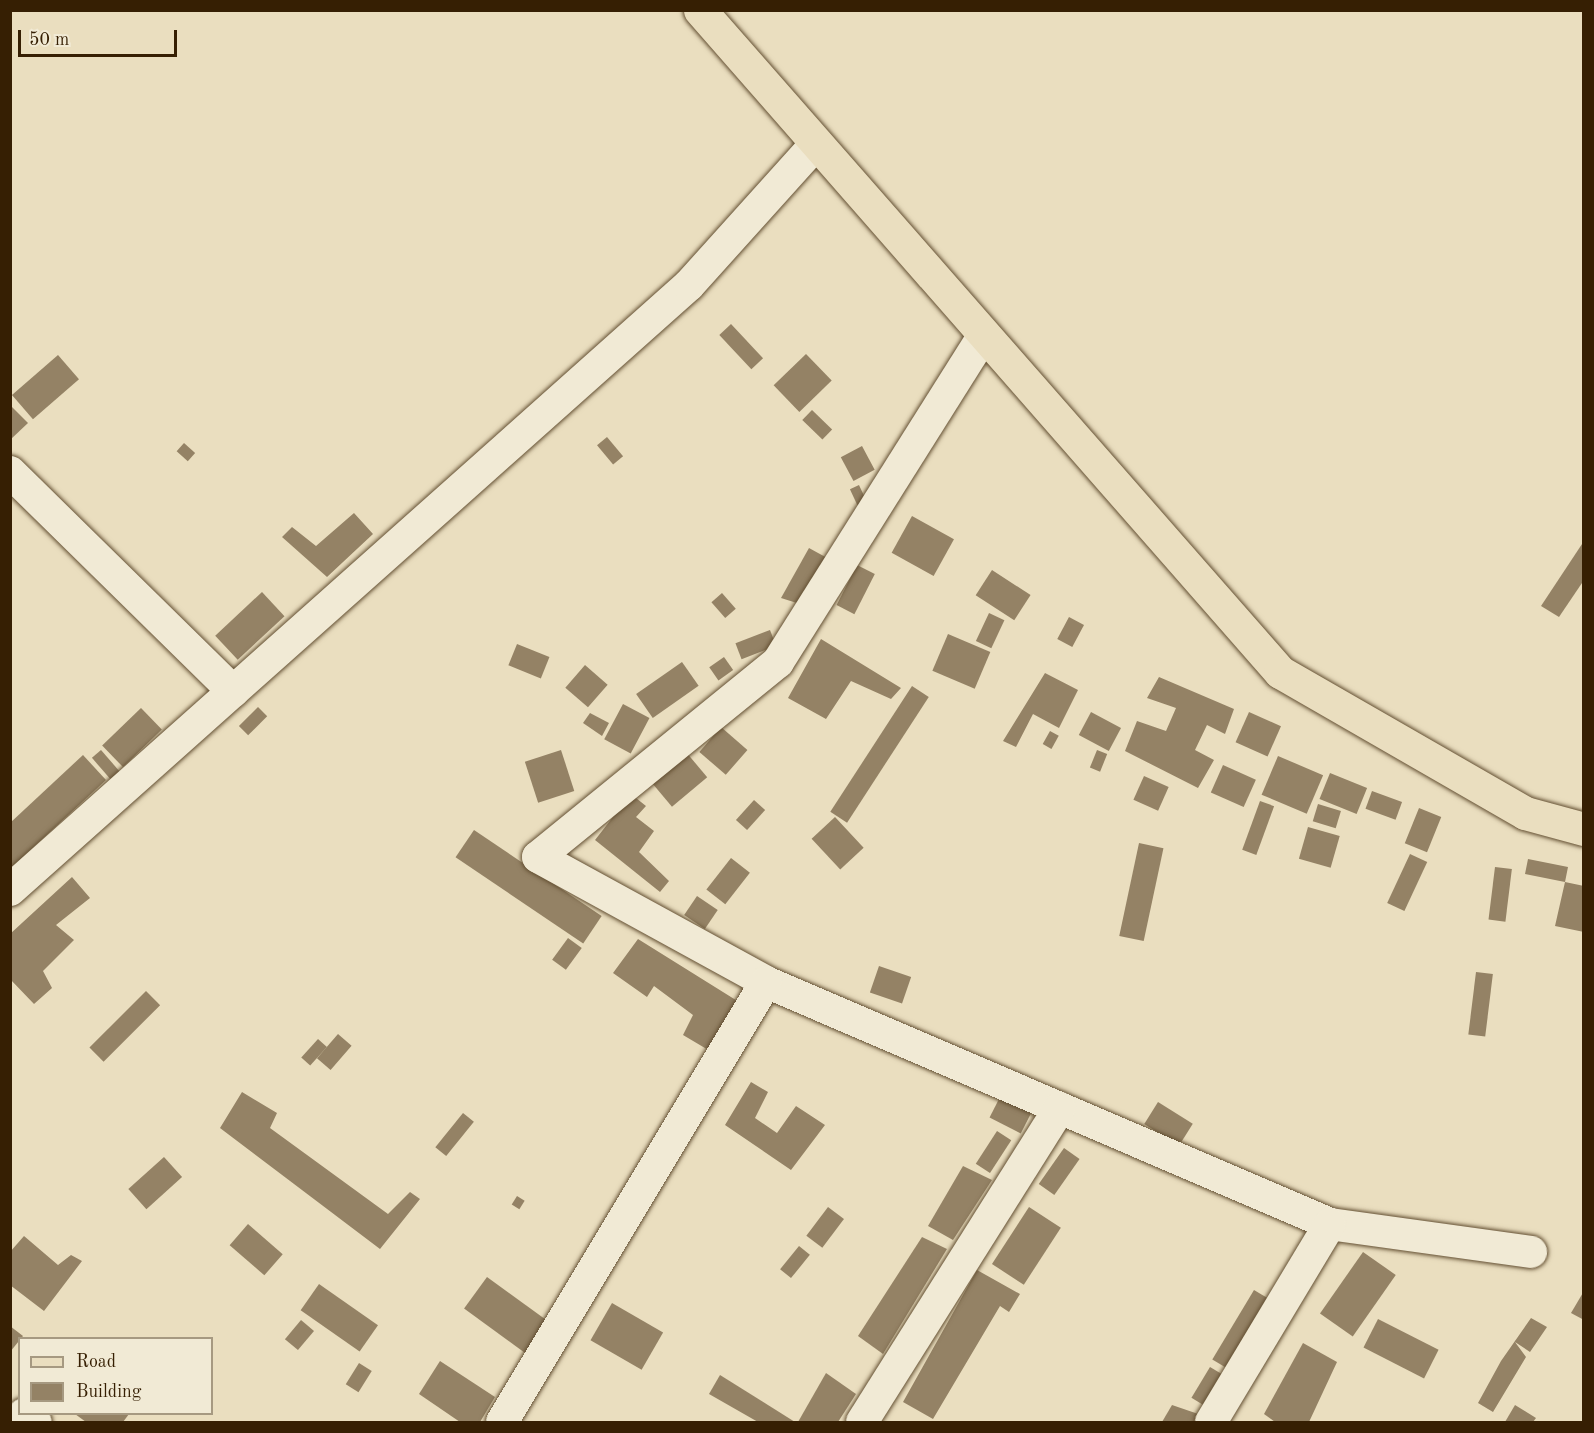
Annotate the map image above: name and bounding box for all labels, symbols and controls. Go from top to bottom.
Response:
scale bar [21,18,180,56]
text: 50 m [29,31,69,49]
legend [18,1337,213,1415]
text: Road [76,1353,116,1371]
text: Building [76,1383,141,1401]

